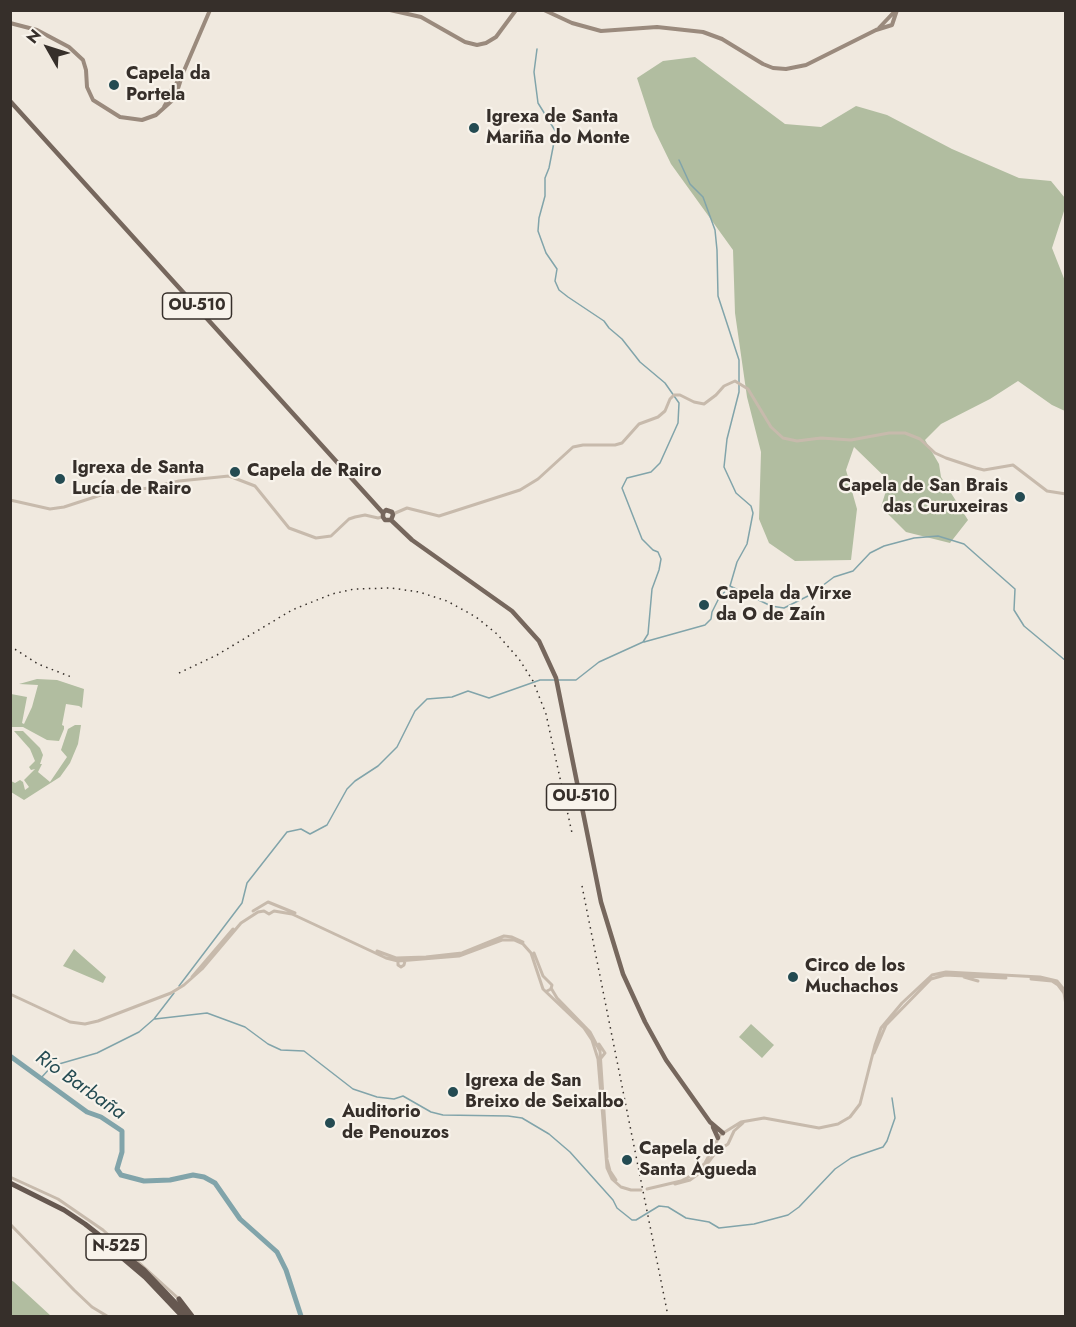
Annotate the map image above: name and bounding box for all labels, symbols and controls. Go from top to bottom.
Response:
north arrow [18,18,78,78]
text: N [21,24,47,49]
place label: Capela da Portela [126,64,211,106]
marker: Capela da Portela [107,78,121,92]
place label: Igrexa de Santa Mariña do Monte [486,107,630,150]
marker: Igrexa de Santa Mariña do Monte [467,121,481,135]
road number: OU-510 [162,293,232,319]
place label: Igrexa de Santa Lucía de Rairo [72,458,204,500]
place label: Capela de Rairo [247,461,382,483]
marker: Capela de Rairo [228,465,242,479]
marker: Igrexa de Santa Lucía de Rairo [53,472,67,486]
place label: Capela de San Brais das Curuxeiras [839,476,1008,518]
marker: Capela de San Brais das Curuxeiras [1013,490,1027,504]
place label: Capela da Virxe da O de Zaín [716,584,852,626]
marker: Capela da Virxe da O de Zaín [697,598,711,612]
road number: OU-510 [546,784,616,810]
place label: Circo de los Muchachos [805,956,905,998]
marker: Circo de los Muchachos [786,970,800,984]
water label: Río Barbaña [30,1046,130,1126]
place label: Igrexa de San Breixo de Seixalbo [465,1071,624,1114]
marker: Igrexa de San Breixo de Seixalbo [446,1085,460,1099]
place label: Auditorio de Penouzos [342,1102,449,1144]
marker: Auditorio de Penouzos [323,1116,337,1130]
place label: Capela de Santa Águeda [639,1139,757,1182]
marker: Capela de Santa Águeda [620,1153,634,1167]
road number: N-525 [86,1234,146,1260]

